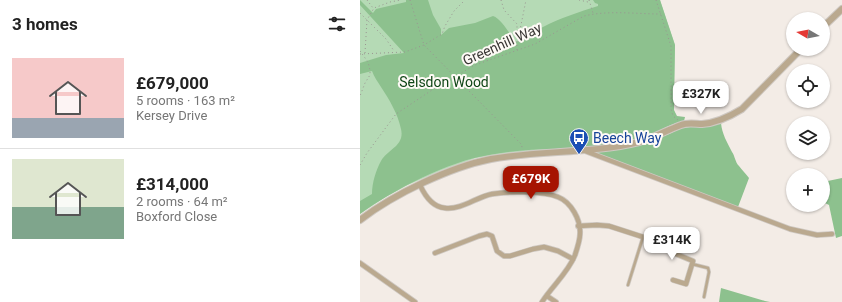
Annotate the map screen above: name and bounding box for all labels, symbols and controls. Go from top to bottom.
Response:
north arrow [786,12,830,56]
map controls [786,12,830,212]
icon: filters [326,13,348,35]
text: 3 homes [12,14,78,34]
street label: Greenhill Way [460,19,544,68]
button: locate [786,64,830,108]
text: £679,000 [136,73,209,93]
icon: home [44,74,92,122]
park label: Selsdon Wood [399,74,489,90]
pin: £327K [673,81,729,115]
text: £327K [682,86,720,101]
text: 5 rooms · 163 m² [136,93,235,108]
text: Kersey Drive [136,108,207,123]
button: layers [786,116,830,160]
bus stop icon: Beech Way [568,127,590,155]
place label: Beech Way [593,130,662,146]
pin: £679K [503,166,559,200]
button: + [786,168,830,212]
text: £679K [512,171,550,186]
text: £314,000 [136,174,209,194]
icon: home [44,175,92,223]
text: 2 rooms · 64 m² [136,194,228,209]
text: Boxford Close [136,209,217,224]
pin: £314K [644,227,700,261]
text: £314K [653,232,691,247]

